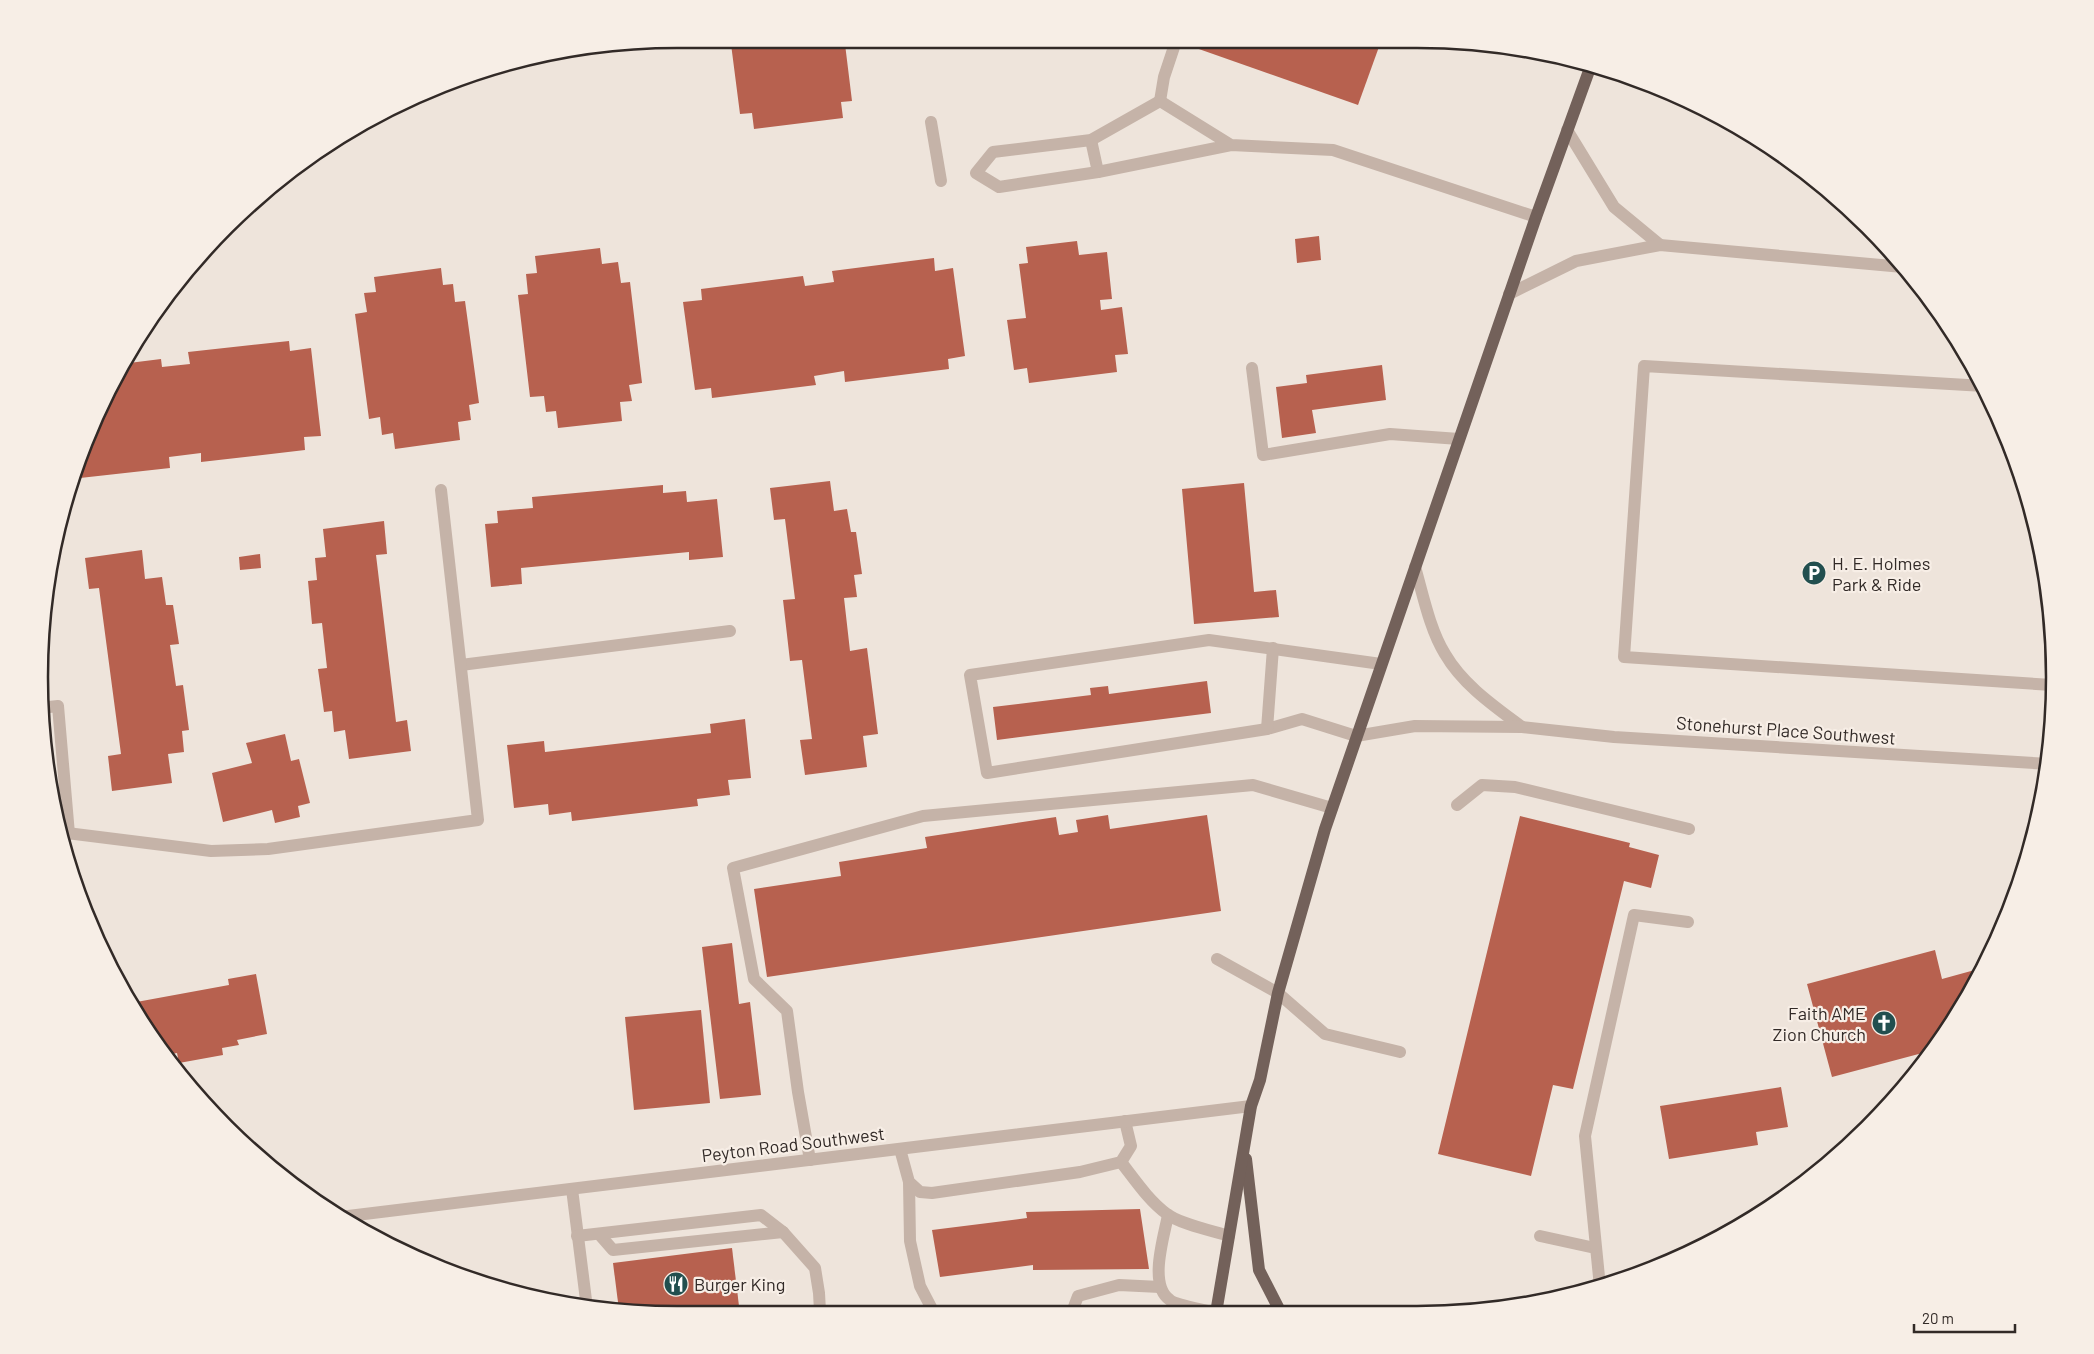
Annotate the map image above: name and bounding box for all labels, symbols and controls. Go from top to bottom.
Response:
place label: H. E. Holmes Park & Ride [1832,552,1930,595]
parking icon: H. E. Holmes Park & Ride [1801,560,1827,586]
street label: Stonehurst Place Southwest [1675,711,1897,749]
place label: Faith AME Zion Church [1773,1002,1866,1045]
church icon: Faith AME Zion Church [1871,1010,1897,1036]
street label: Peyton Road Southwest [700,1122,886,1166]
restaurant icon: Burger King [663,1271,689,1297]
place label: Burger King [694,1273,785,1295]
scale bar [1914,1302,2015,1334]
text: 20 m [1922,1309,1954,1327]

